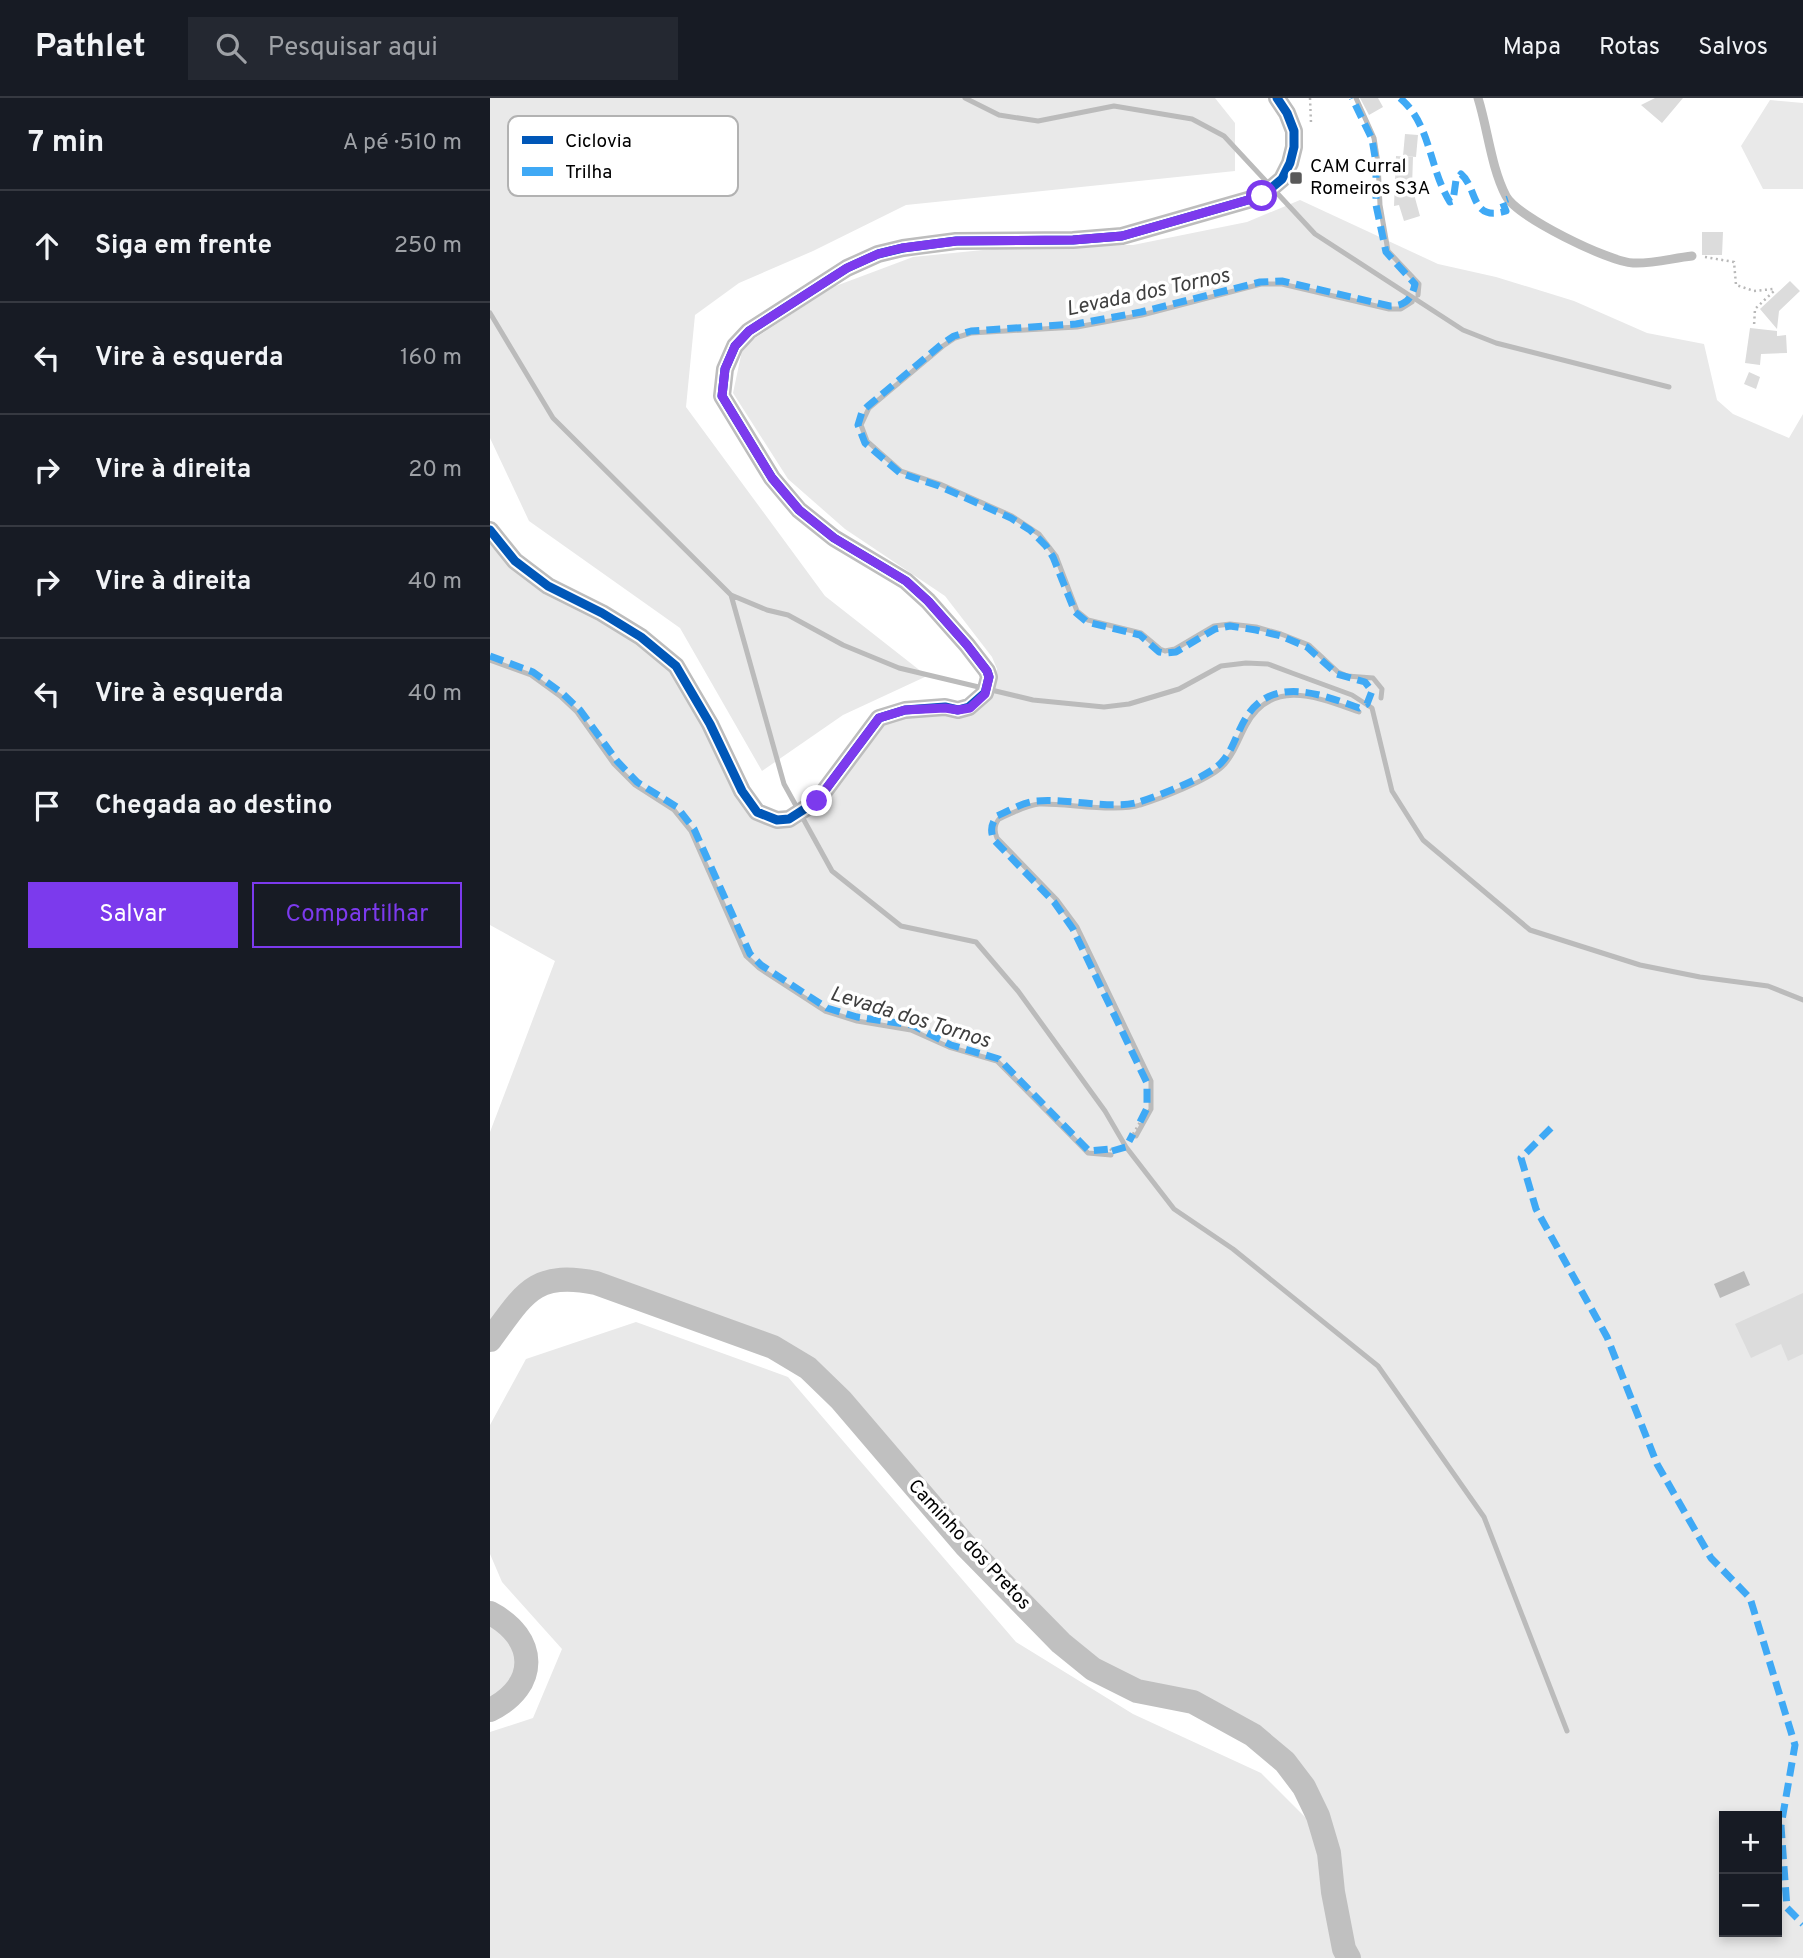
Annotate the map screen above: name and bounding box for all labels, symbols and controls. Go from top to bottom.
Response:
search box [188,17,678,80]
text: Pathlet [35,27,146,69]
icon: search [212,29,250,67]
text: Pesquisar aqui [268,32,438,65]
text: Mapa [1503,33,1561,63]
text: Rotas [1599,33,1660,63]
text: Salvos [1698,33,1768,63]
legend [508,116,738,196]
text: 7 min [28,125,104,162]
text: A pé · 510 m [343,129,462,158]
text: Ciclovia [565,130,632,154]
place label: CAM Curral Romeiros S3A [1310,155,1430,201]
text: Trilha [565,161,612,185]
marker: CAM Curral Romeiros S3A [1288,170,1304,186]
route start [1246,180,1277,211]
icon: ahead [28,227,66,265]
text: Siga em frente [95,230,272,263]
text: 250 m [394,232,462,261]
water label: Levada dos Tornos [1064,262,1233,323]
icon: left [28,339,66,377]
text: Vire à esquerda [95,342,283,375]
text: 160 m [400,344,462,373]
icon: right [28,451,66,489]
text: Vire à direita [95,454,251,487]
text: 20 m [408,456,462,485]
icon: right [28,563,66,601]
text: Vire à direita [95,566,251,599]
text: 40 m [408,568,462,597]
icon: left [28,675,66,713]
text: Vire à esquerda [95,678,283,711]
text: 40 m [408,680,462,709]
route end [801,785,832,816]
icon: arrive [28,787,66,825]
text: Chegada ao destino [95,790,332,823]
button: Salvar [28,882,238,948]
button: Compartilhar [252,882,462,948]
water label: Levada dos Tornos [827,981,994,1055]
street label: Caminho dos Pretos [902,1475,1036,1615]
map controls [1719,1811,1782,1937]
button: + [1719,1811,1782,1874]
button: − [1719,1874,1782,1937]

